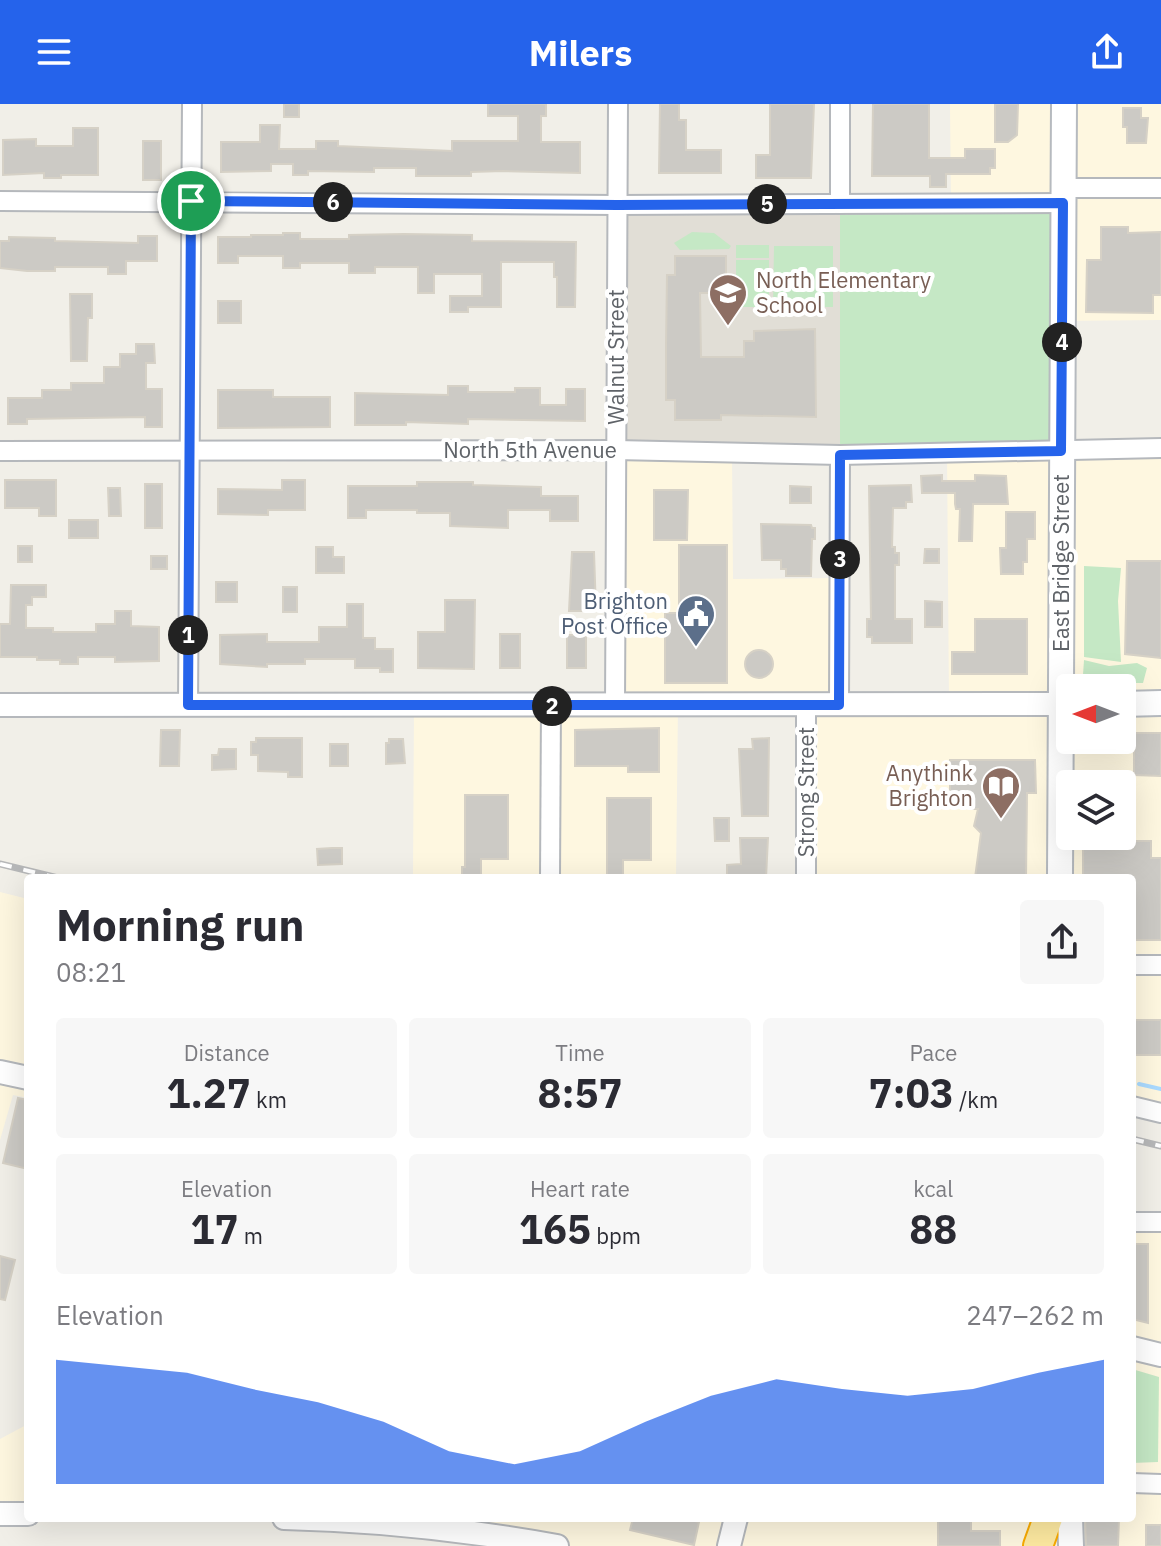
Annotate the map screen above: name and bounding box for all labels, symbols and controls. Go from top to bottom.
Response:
text: Milers [529,29,632,76]
icon: menu [32,30,76,74]
icon: share [1085,30,1129,74]
pin [157,167,225,235]
icon: arrive [169,179,213,223]
pin: 6 [313,182,353,222]
pin: 5 [747,184,787,224]
text: 6 [326,187,340,216]
text: 5 [760,189,774,218]
place label: North Elementary School [756,265,931,319]
school or university icon: North Elementary School [707,272,749,327]
street label: Walnut Street [601,289,630,425]
pin: 4 [1042,322,1082,362]
text: 4 [1055,327,1069,356]
street label: North 5th Avenue [443,435,617,464]
street label: East Bridge Street [1046,474,1075,652]
pin: 3 [820,539,860,579]
text: 3 [833,544,847,573]
place label: Brighton Post Office [561,586,668,640]
public building icon: Brighton Post Office [675,593,717,648]
pin: 1 [168,615,208,655]
text: 1 [181,620,195,649]
north arrow [1056,674,1136,754]
map controls [1056,674,1136,850]
pin: 2 [532,686,572,726]
text: 2 [545,691,559,720]
street label: Strong Street [791,727,820,857]
place label: Anythink Brighton [886,758,973,812]
library icon: Anythink Brighton [980,765,1022,820]
button: layers [1056,770,1136,850]
text: Morning run [56,896,305,953]
button: share [1020,900,1104,984]
text: 08:21 [56,955,126,989]
text: Distance [184,1038,270,1067]
text: Time [555,1038,605,1067]
text: Pace [909,1038,957,1067]
text: 1.27 [166,1067,251,1119]
text: 8:57 [537,1067,623,1119]
text: 7:03 [869,1067,954,1119]
text: km [251,1085,287,1114]
text: /km [954,1085,998,1114]
text: Elevation [181,1174,272,1203]
text: Heart rate [530,1174,630,1203]
text: kcal [913,1174,953,1203]
text: 17 [190,1203,238,1255]
text: 165 [519,1203,591,1255]
text: 88 [909,1203,957,1255]
text: m [238,1221,263,1250]
text: bpm [591,1221,641,1250]
text: Elevation [56,1298,164,1332]
text: 247–262 m [966,1298,1104,1332]

